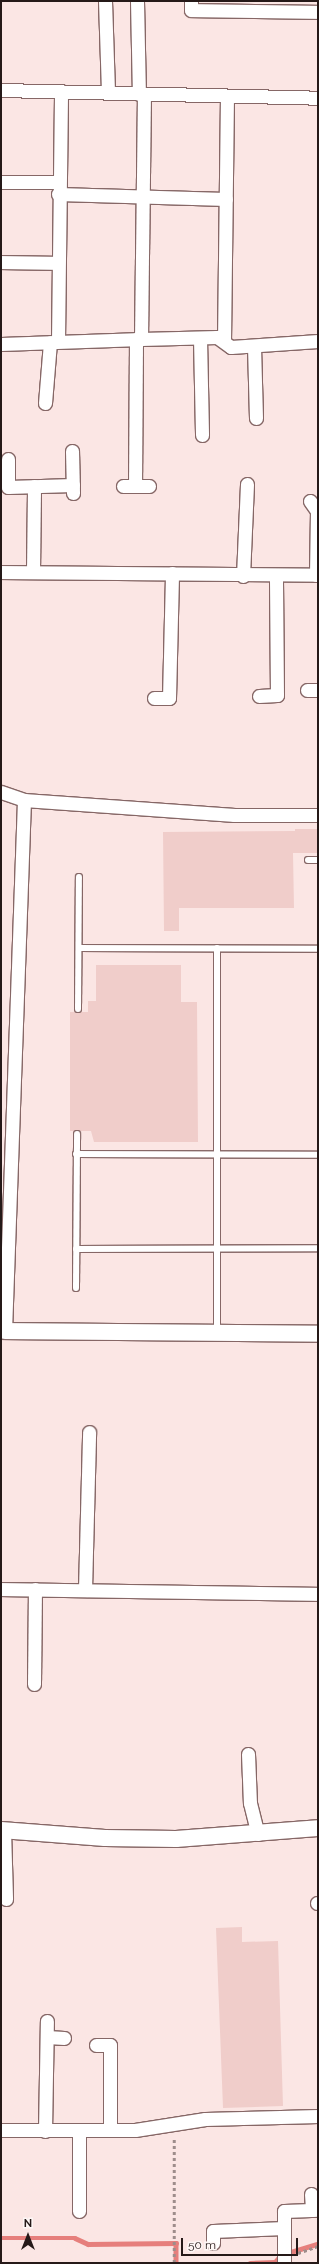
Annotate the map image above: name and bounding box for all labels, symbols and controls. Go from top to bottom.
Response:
north arrow [8,2216,48,2256]
text: N [24,2217,32,2230]
scale bar [183,2230,300,2256]
text: 50 m [188,2238,216,2252]

